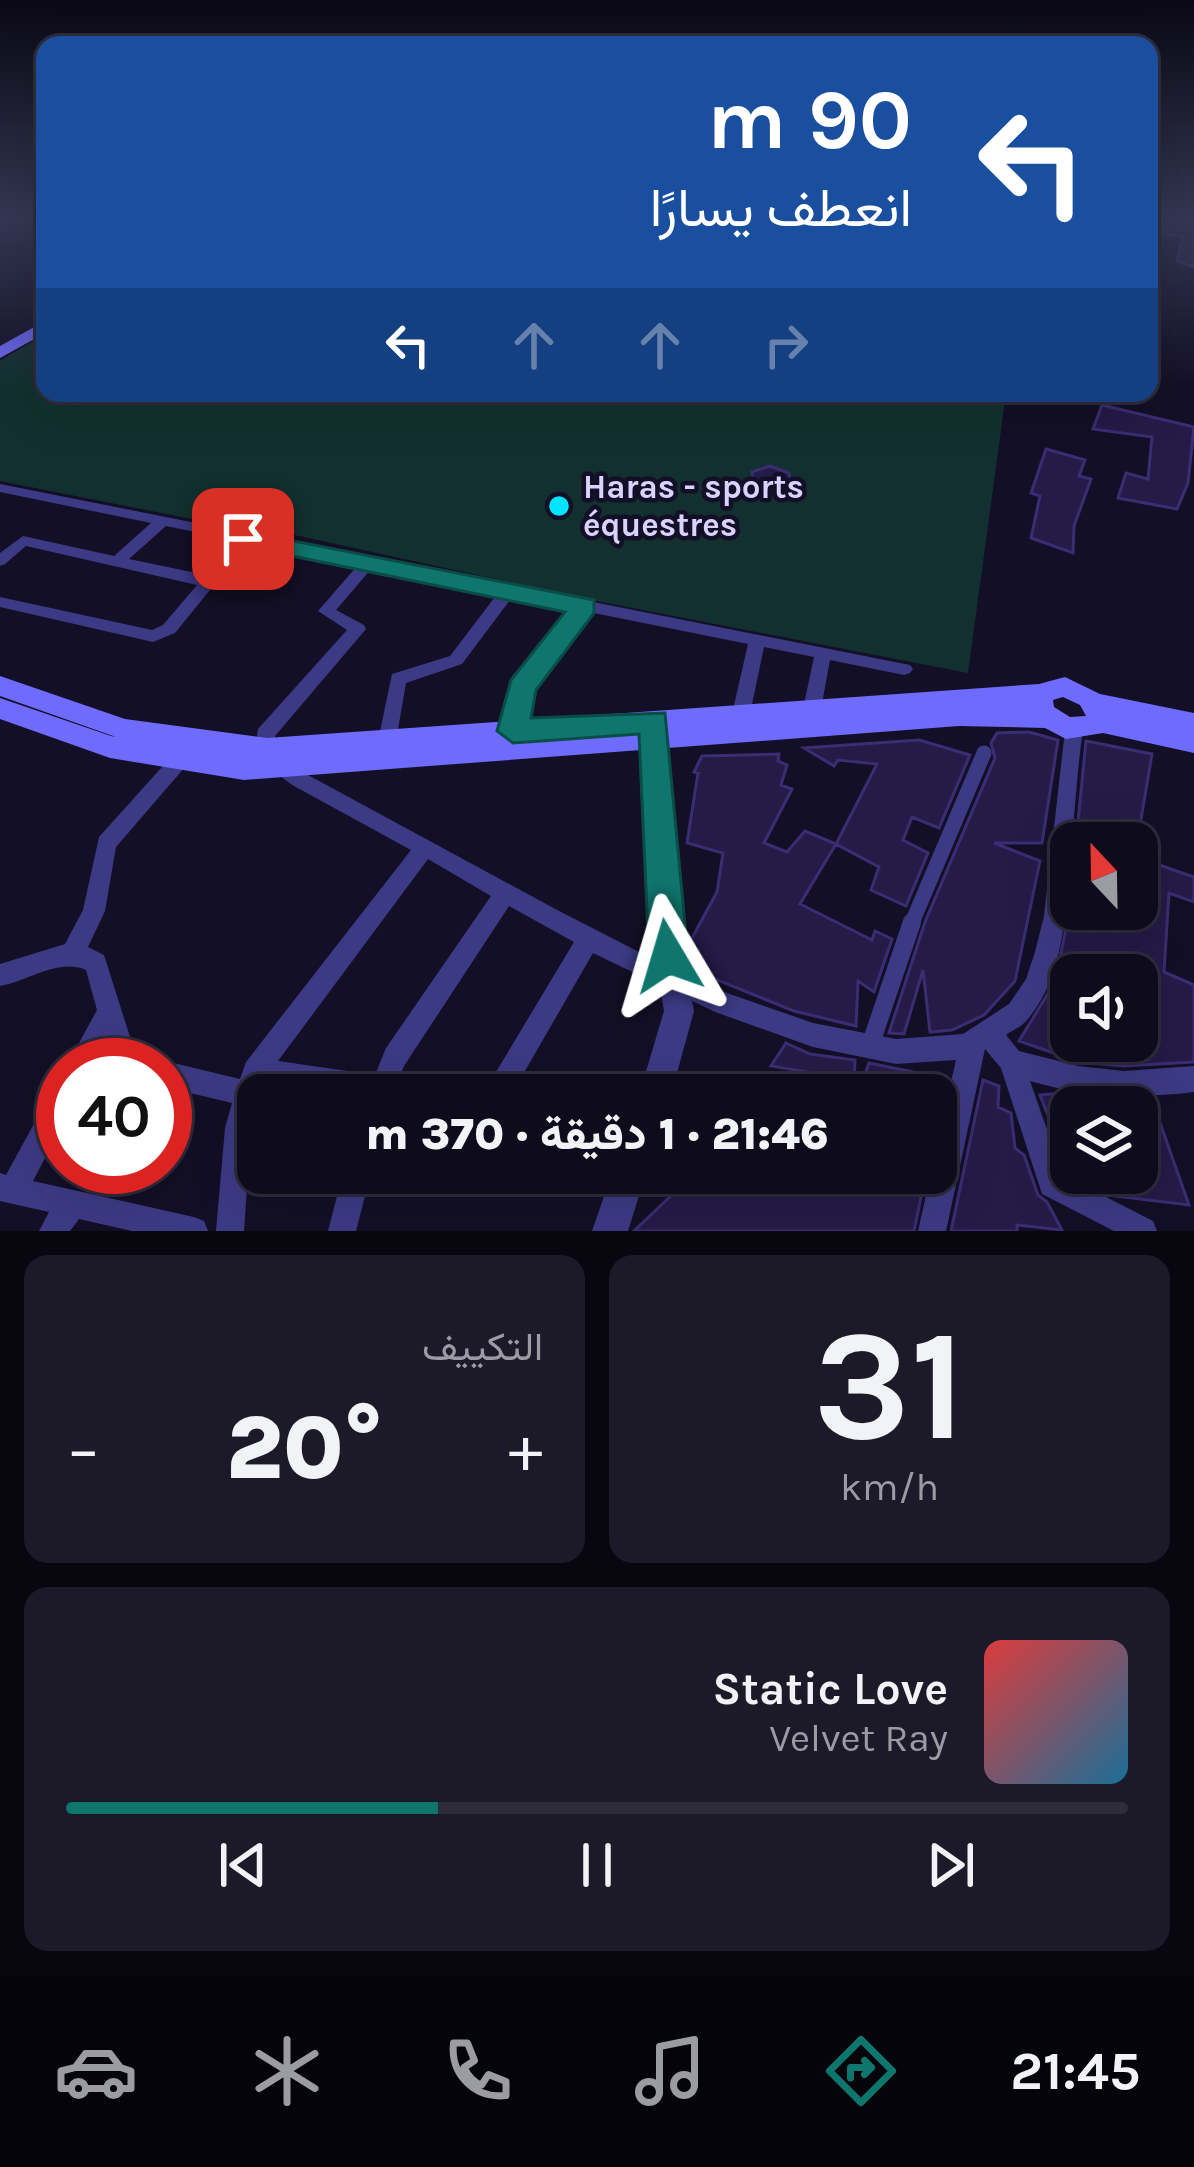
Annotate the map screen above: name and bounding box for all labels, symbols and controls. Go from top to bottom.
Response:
text: 90 m [707,71,912,169]
icon: left [954,84,1110,240]
text: انعطف يسارًا [650,176,912,240]
icon: left [375,312,441,378]
icon: ahead [501,312,567,378]
icon: ahead [627,312,693,378]
icon: right [753,312,819,378]
place label: Haras - sports équestres [583,468,804,545]
pin [192,488,294,590]
marker: Haras - sports équestres [546,493,572,519]
icon: arrive [210,506,276,572]
north arrow [1050,822,1158,930]
map controls [1050,822,1158,1194]
position arrow [605,893,731,1019]
button: sound [1050,954,1158,1062]
speed limit sign: 40 [36,1038,192,1194]
button: layers [1050,1086,1158,1194]
text: 21:46 · 1 دقيقة · 370 m [365,1108,829,1160]
text: 31 [813,1295,966,1477]
text: التكييف [422,1324,543,1370]
text: 20° [226,1395,383,1501]
text: − [66,1410,101,1488]
text: + [508,1410,543,1488]
text: km/h [840,1464,939,1510]
text: Static Love [713,1663,948,1715]
text: Velvet Ray [769,1715,948,1761]
icon: previous [210,1832,276,1898]
icon: pause [564,1832,630,1898]
icon: next [918,1832,984,1898]
icon: car [54,2029,138,2113]
icon: climate [245,2029,329,2113]
icon: phone [436,2029,520,2113]
icon: music [628,2029,712,2113]
icon: directions [819,2029,903,2113]
text: 21:45 [1010,2039,1140,2103]

